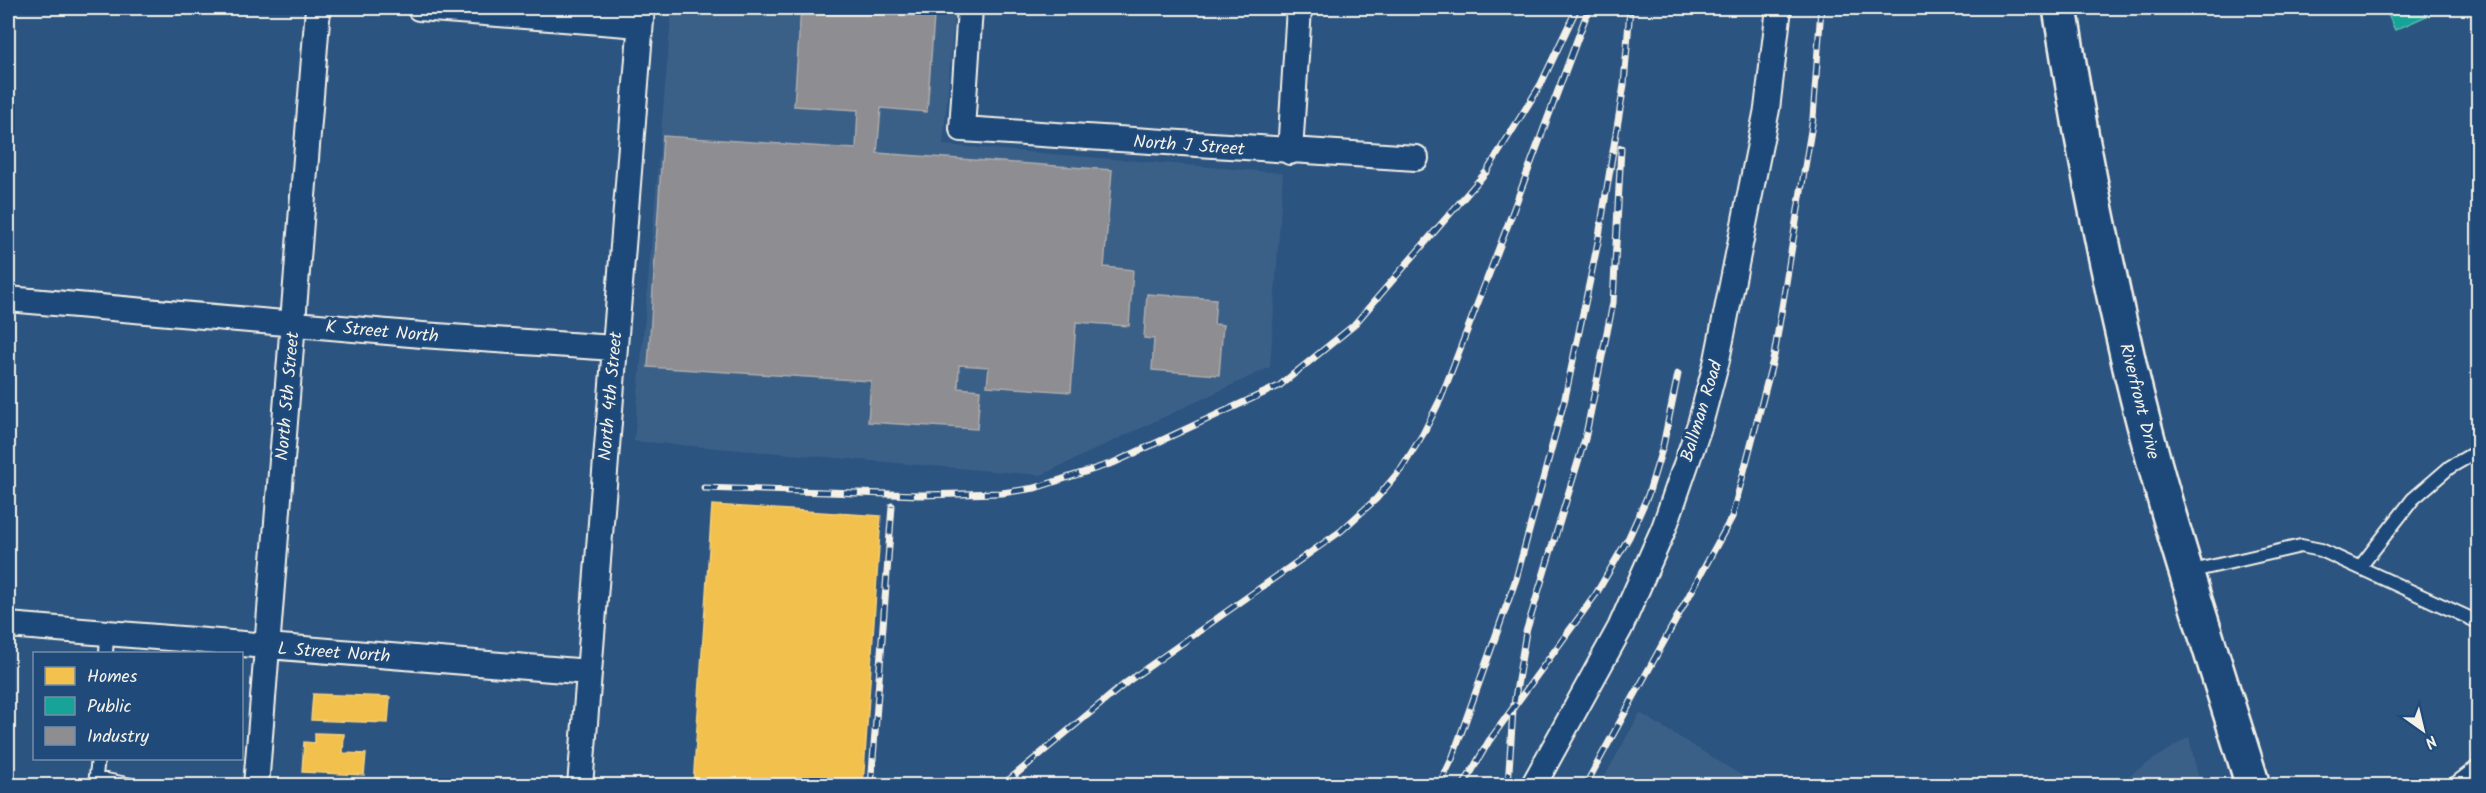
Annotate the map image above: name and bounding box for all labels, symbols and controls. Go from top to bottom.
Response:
street label: North J Street [1132,128,1247,165]
street label: K Street North [324,313,440,352]
street label: North 5th Street [268,329,309,462]
street label: North 4th Street [591,329,632,462]
street label: Riverfront Drive [2110,340,2167,462]
street label: Ballman Road [1673,356,1732,466]
street label: L Street North [277,635,391,672]
legend [33,652,243,760]
text: Homes [87,663,138,692]
text: Public [87,693,132,722]
north arrow [2393,700,2453,760]
text: Industry [87,723,149,752]
text: N [2419,728,2442,754]

